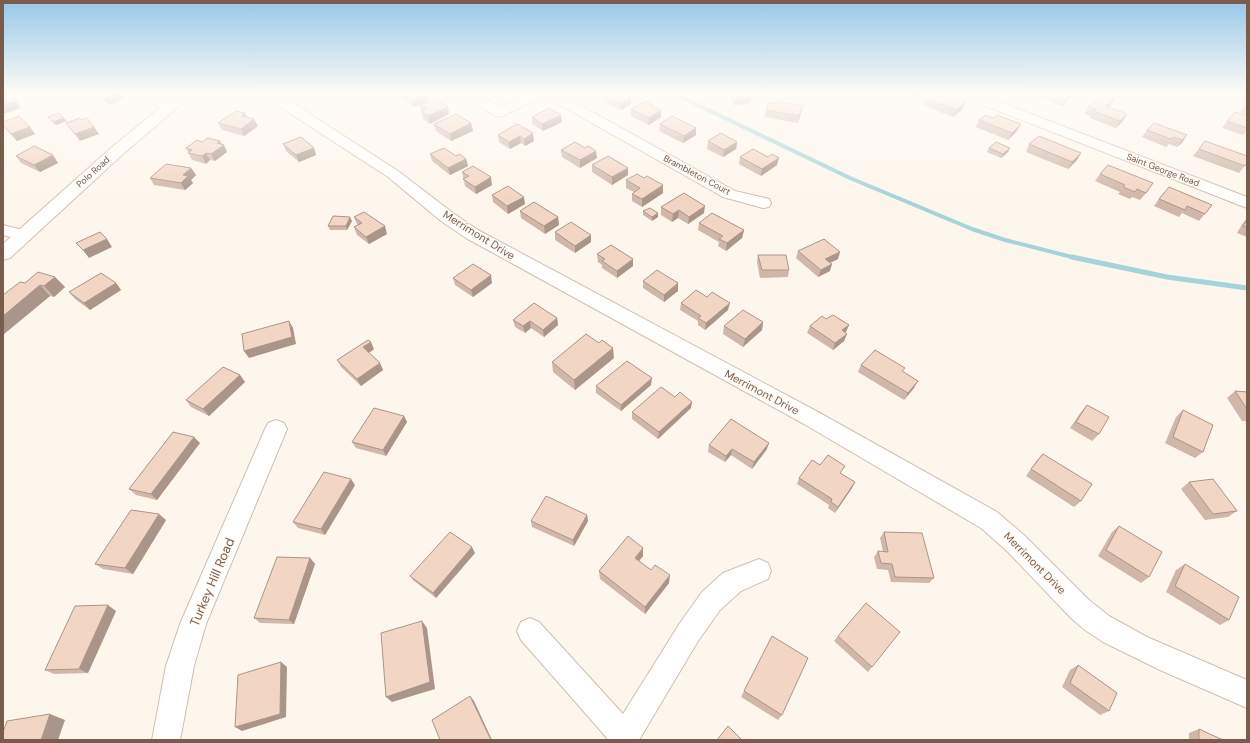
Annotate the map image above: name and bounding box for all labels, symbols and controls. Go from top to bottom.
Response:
street label: Saint George Road [1125,151,1201,190]
street label: Brambleton Court [661,152,733,198]
street label: Polo Road [74,154,113,190]
street label: Merrimont Drive [440,207,518,263]
street label: Merrimont Drive [722,367,802,417]
street label: Merrimont Drive [1001,529,1069,597]
street label: Turkey Hill Road [186,535,238,629]

